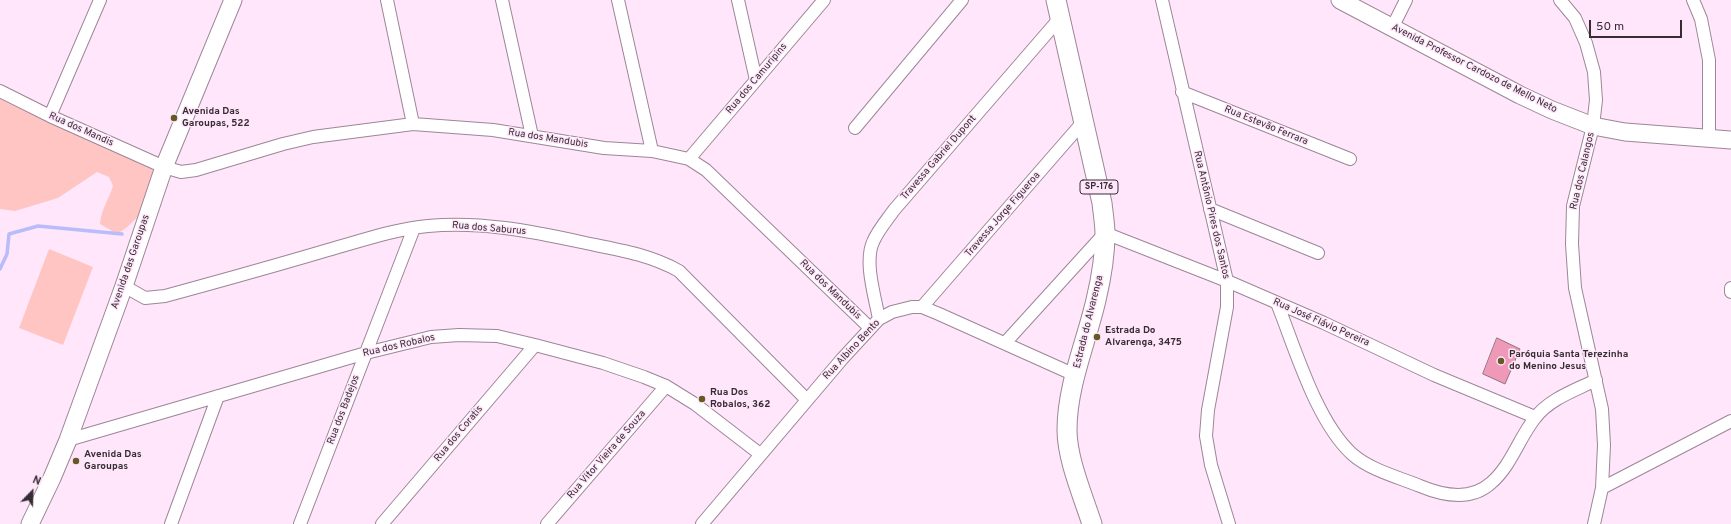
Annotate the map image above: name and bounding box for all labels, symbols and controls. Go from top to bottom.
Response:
scale bar [1591,12,1684,38]
text: 50 m [1596,19,1624,35]
street label: Avenida Professor Cardozo de Mello Neto [1389,22,1559,116]
street label: Rua dos Camuripins [724,41,790,117]
street label: Rua Estevão Ferrara [1222,104,1310,148]
place label: Avenida Das Garoupas, 522 [182,106,250,130]
street label: Rua dos Mandis [47,110,115,150]
marker: Avenida Das Garoupas, 522 [169,113,179,123]
street label: Travessa Gabriel Dupont [899,113,979,203]
street label: Rua dos Mandubis [507,127,589,151]
street label: Rua dos Calangos [1568,131,1598,211]
street label: Rua Antônio Pires dos Santos [1190,150,1232,280]
street label: Travessa Jorge Figueroa [963,170,1043,260]
road number: SP-176 [1080,180,1118,194]
street label: Avenida das Garoupas [109,213,153,311]
street label: Rua dos Saburus [451,220,527,238]
street label: Rua dos Mandubis [797,258,863,322]
street label: Estrada do Alvarenga [1072,274,1106,370]
street label: Rua José Flávio Pereira [1271,296,1371,350]
street label: Rua Albino Bento [821,317,883,383]
place label: Estrada Do Alvarenga, 3475 [1105,325,1182,348]
street label: Rua dos Robalos [362,332,436,360]
marker: Estrada Do Alvarenga, 3475 [1092,332,1102,342]
place label: Paróquia Santa Terezinha do Menino Jesus [1509,349,1628,372]
marker: Paróquia Santa Terezinha do Menino Jesus [1496,356,1506,366]
street label: Rua dos Badejos [325,373,363,447]
place label: Rua Dos Robalos, 362 [710,387,770,410]
marker: Rua Dos Robalos, 362 [697,394,707,404]
street label: Rua dos Coratis [432,403,486,465]
street label: Rua Vitor Vieira de Souza [565,408,649,502]
place label: Avenida Das Garoupas [84,449,142,472]
marker: Avenida Das Garoupas [71,456,81,466]
north arrow [12,472,52,512]
text: N [30,473,43,489]

